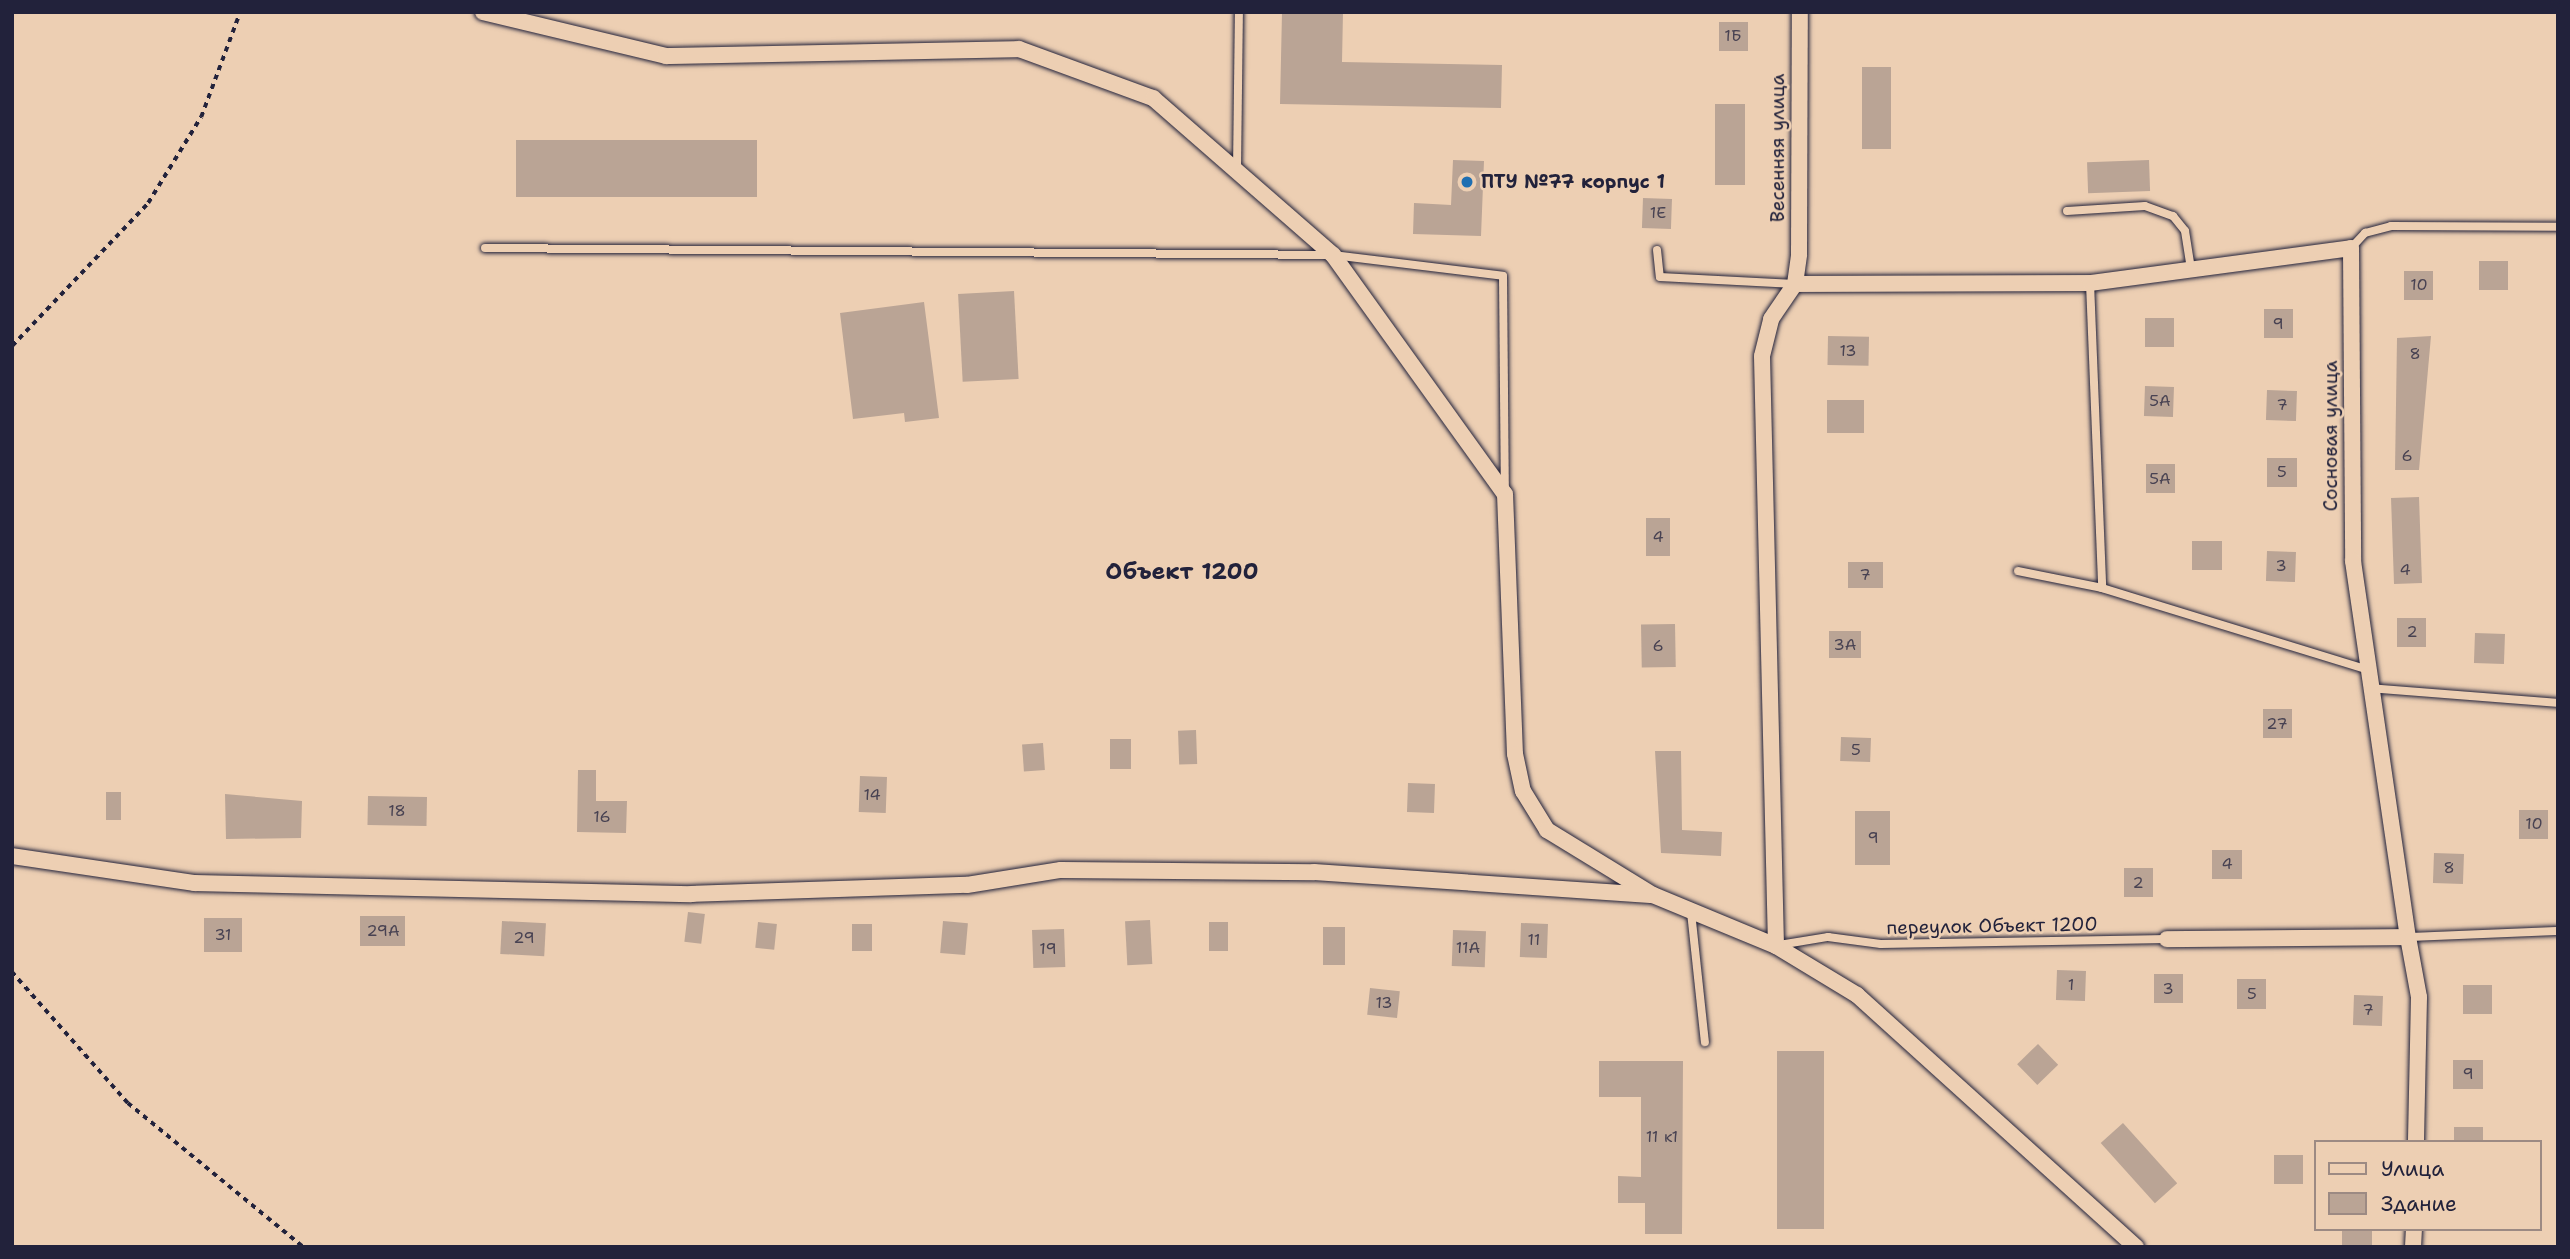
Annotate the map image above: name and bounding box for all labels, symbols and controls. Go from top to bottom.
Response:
house number: 1Б [1724,26,1742,46]
street label: Весенняя улица [1767,74,1789,222]
place label: ПТУ №77 корпус 1 [1481,171,1665,193]
marker: ПТУ №77 корпус 1 [1459,174,1475,190]
house number: 1Е [1650,203,1666,223]
house number: 10 [2410,275,2428,295]
house number: 9 [2272,314,2284,334]
house number: 13 [1839,341,1857,361]
house number: 8 [2409,344,2421,364]
street label: Сосновая улица [2320,361,2342,511]
house number: 5А [2149,391,2171,411]
house number: 7 [2276,395,2288,415]
house number: 6 [2401,446,2413,466]
house number: 5 [2277,462,2287,482]
house number: 5А [2149,469,2171,489]
house number: 4 [1652,527,1664,547]
house number: 3 [2275,556,2287,576]
district label: Объект 1200 [1105,557,1259,585]
house number: 4 [2399,560,2411,580]
house number: 7 [1859,565,1871,585]
house number: 2 [2406,622,2418,642]
house number: 3А [1834,635,1856,655]
house number: 6 [1652,636,1664,656]
house number: 27 [2266,714,2288,734]
house number: 5 [1851,740,1861,760]
house number: 14 [863,785,881,805]
house number: 18 [388,801,406,821]
house number: 16 [593,807,611,827]
house number: 10 [2525,814,2543,834]
house number: 9 [1867,828,1879,848]
house number: 4 [2221,854,2233,874]
house number: 8 [2443,858,2455,878]
house number: 2 [2132,873,2144,893]
street label: переулок Объект 1200 [1886,913,2098,939]
house number: 29А [366,921,400,941]
house number: 31 [214,925,232,945]
house number: 29 [513,928,535,948]
house number: 11 [1528,930,1540,950]
house number: 11А [1456,938,1480,958]
house number: 19 [1039,939,1057,959]
house number: 1 [2068,975,2074,995]
house number: 3 [2162,979,2174,999]
house number: 5 [2247,984,2257,1004]
house number: 13 [1375,993,1393,1013]
house number: 7 [2362,1000,2374,1020]
house number: 9 [2462,1064,2474,1084]
house number: 11 к1 [1646,1127,1678,1147]
legend [2314,1140,2542,1231]
text: Улица [2381,1155,2444,1183]
text: Здание [2381,1190,2457,1218]

